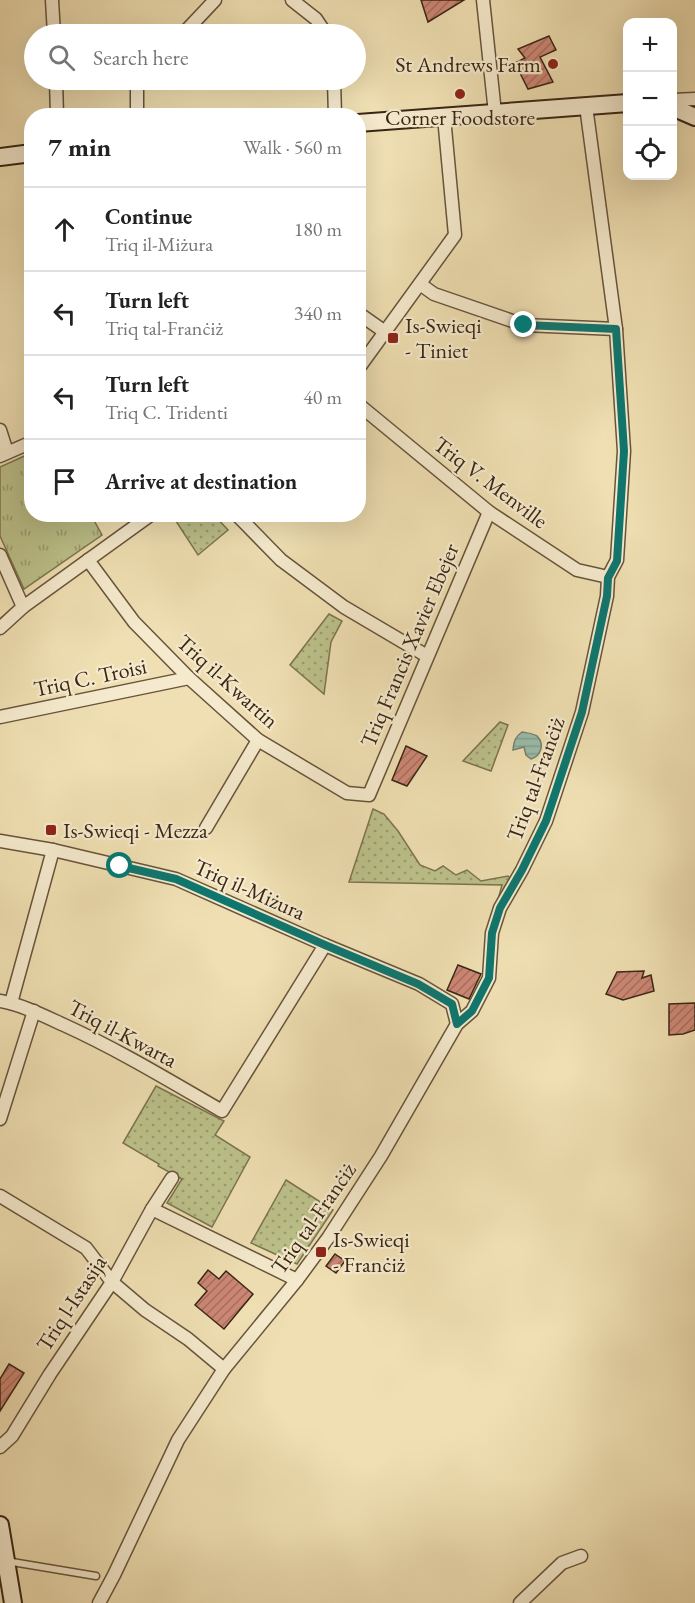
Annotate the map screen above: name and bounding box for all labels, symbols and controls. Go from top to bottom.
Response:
map controls [623,18,677,180]
button: + [623,18,677,72]
search box [24,24,366,90]
icon: search [45,41,78,74]
text: Search here [93,43,188,72]
place label: St Andrews Farm [395,50,541,79]
marker: St Andrews Farm [546,57,560,71]
button: − [623,72,677,126]
marker: Corner Foodstore [453,87,467,101]
place label: Corner Foodstore [385,103,535,132]
button: locate [623,126,677,180]
text: 7 min [48,130,111,164]
text: Walk · 560 m [243,134,342,160]
text: Continue [105,202,192,231]
icon: ahead [48,213,81,246]
text: 180 m [294,216,342,242]
text: Triq il-Miżura [105,231,213,257]
text: Turn left [105,286,189,315]
icon: left [48,297,81,330]
text: 340 m [294,300,342,326]
place label: Is-Swieqi - Tiniet [405,311,482,365]
route end [510,311,536,337]
text: Triq tal-Franċiż [105,315,223,341]
marker: Is-Swieqi - Tiniet [386,331,400,345]
text: Turn left [105,370,189,399]
icon: left [48,381,81,414]
text: 40 m [303,384,342,410]
text: Triq C. Tridenti [105,399,228,425]
street label: Triq V. Menville [428,430,554,535]
icon: arrive [48,465,81,498]
text: Arrive at destination [105,467,297,496]
street label: Triq Francis Xavier Ebejer [353,538,466,751]
street label: Triq il-Kwartin [171,628,285,735]
street label: Triq C. Troisi [31,651,149,704]
street label: Triq tal-Franċiż [500,713,572,845]
place label: Is-Swieqi - Mezza [63,816,208,845]
marker: Is-Swieqi - Mezza [44,823,58,837]
route start [106,852,132,878]
street label: Triq il-Miżura [190,852,310,927]
street label: Triq il-Kwarta [63,993,182,1074]
street label: Triq tal-Franċiż [264,1156,363,1280]
place label: Is-Swieqi - Franċiż [333,1225,410,1279]
marker: Is-Swieqi - Franċiż [314,1245,328,1259]
street label: Triq l-Istasija [30,1249,113,1357]

